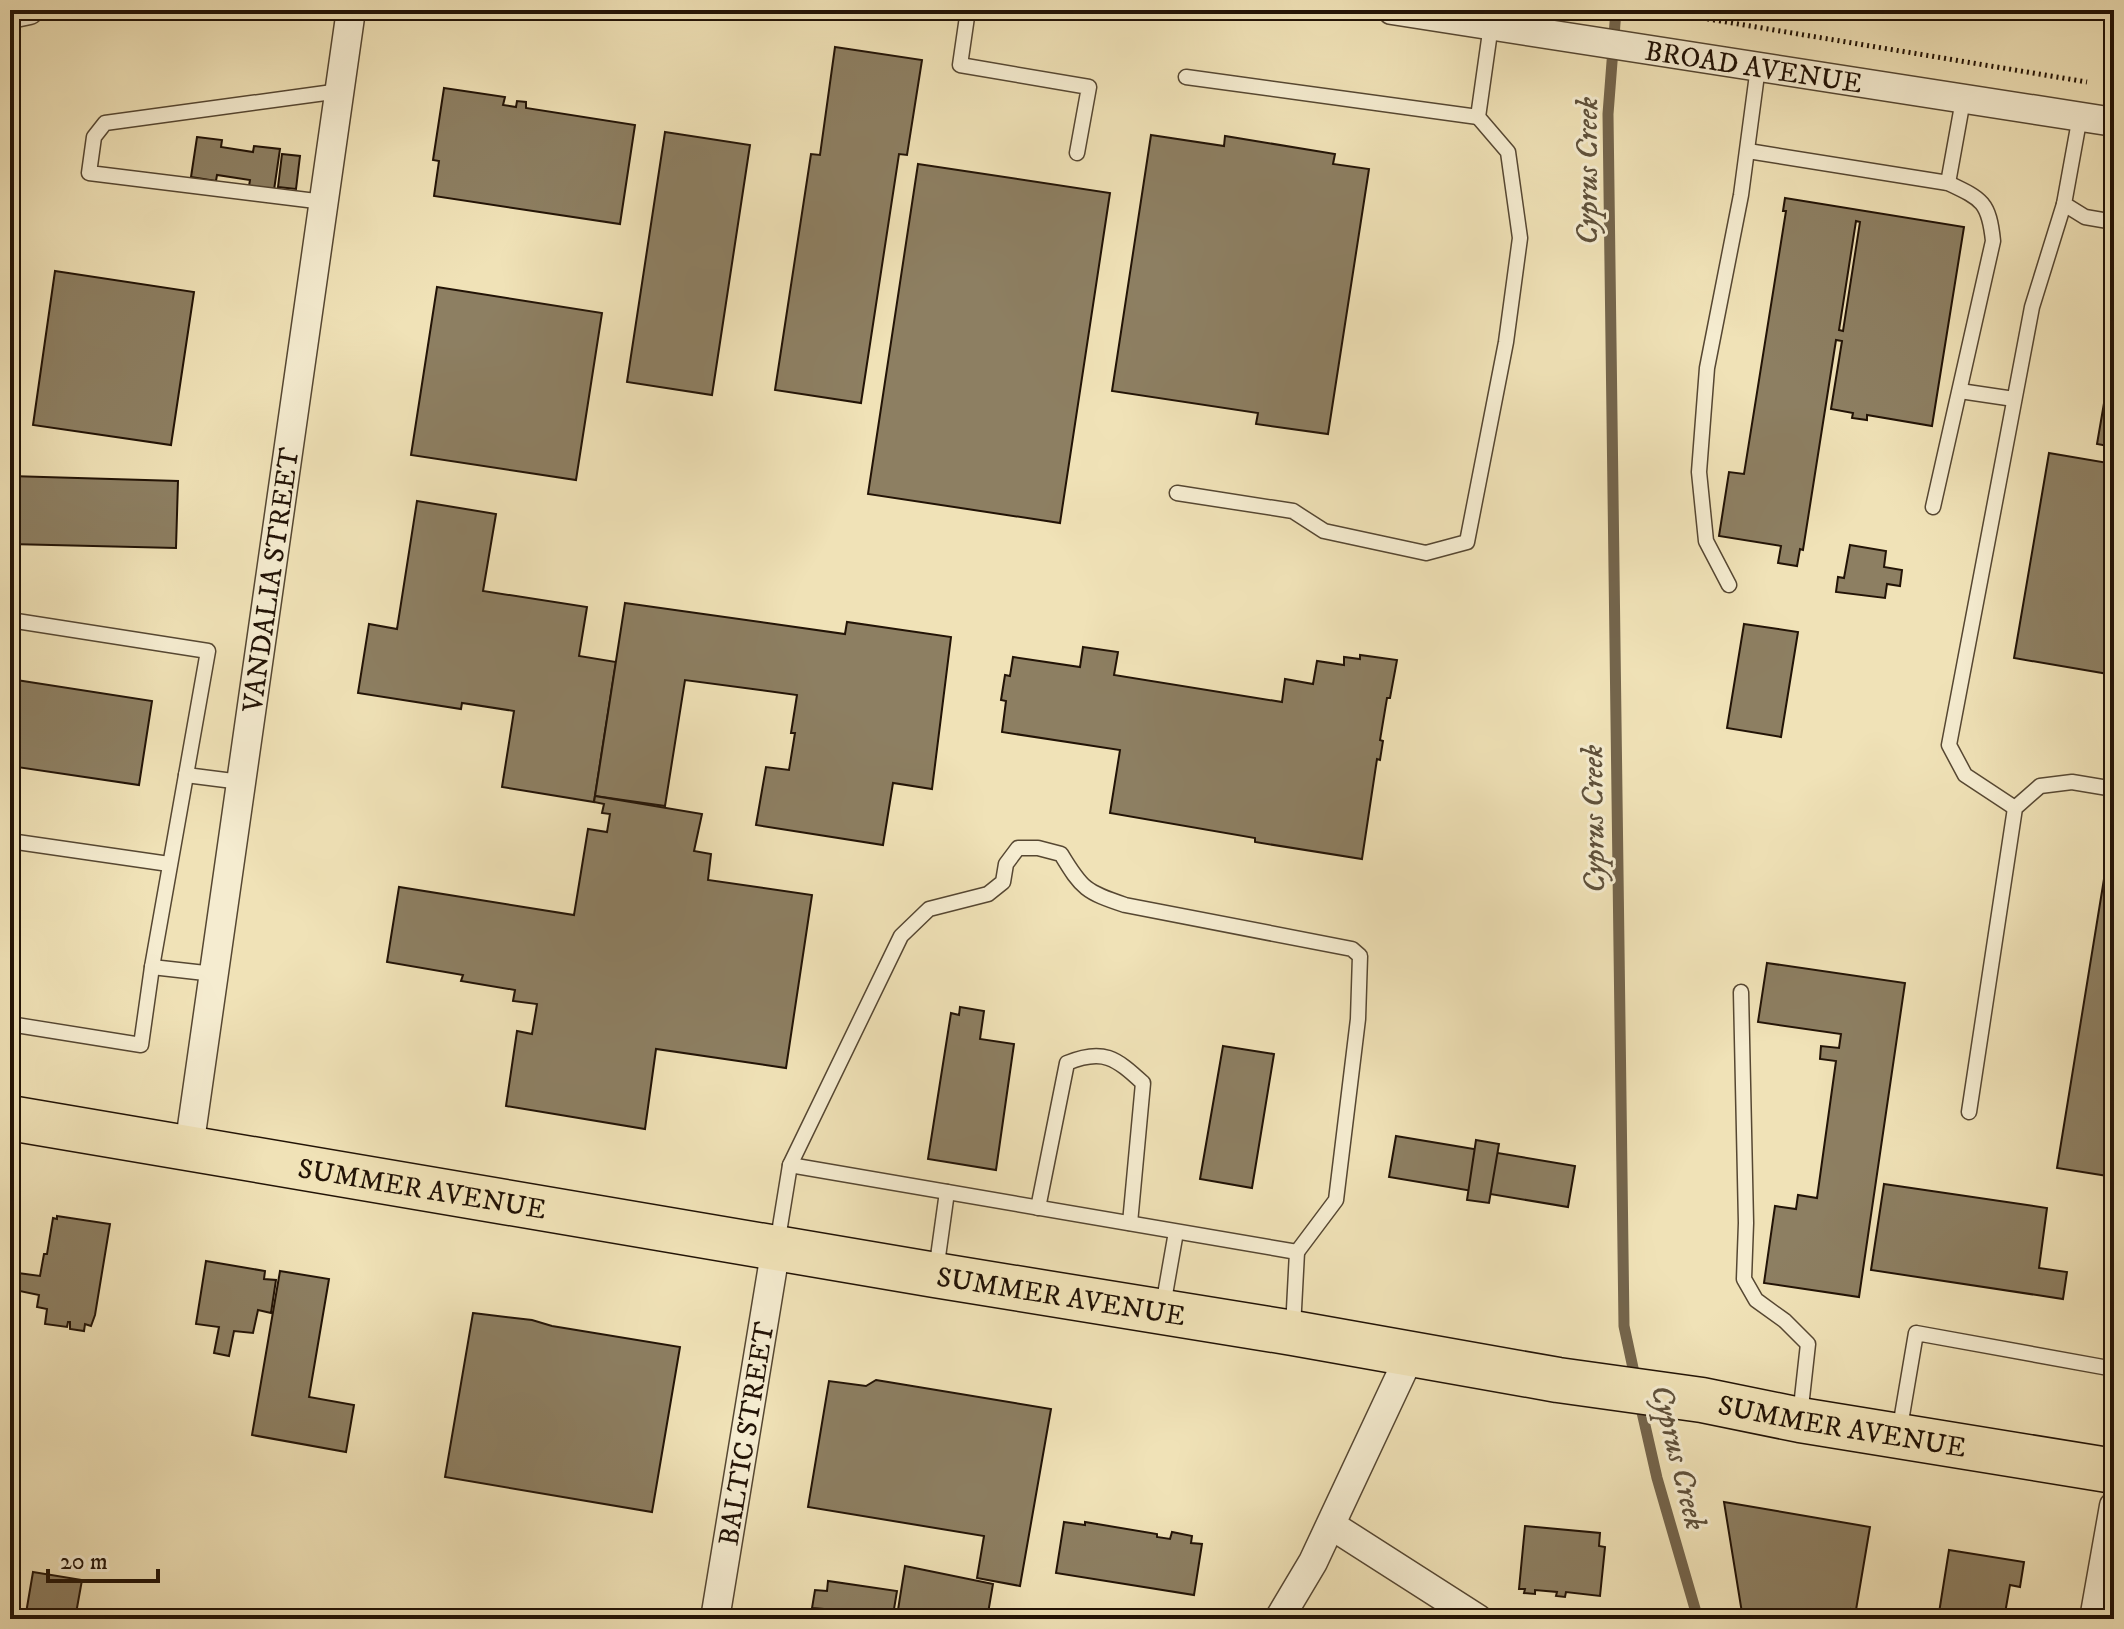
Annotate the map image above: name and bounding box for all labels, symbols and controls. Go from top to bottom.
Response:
street label: BROAD AVENUE [1642,33,1865,102]
water label: Cyprus Creek [1570,96,1607,245]
street label: VANDALIA STREET [235,445,308,715]
water label: Cyprus Creek [1575,744,1614,893]
street label: SUMMER AVENUE [295,1151,549,1228]
street label: SUMMER AVENUE [934,1260,1188,1334]
street label: BALTIC STREET [711,1319,782,1548]
water label: Cyprus Creek [1642,1381,1714,1534]
street label: SUMMER AVENUE [1715,1388,1969,1466]
scale bar [48,1533,158,1583]
text: 20 m [60,1547,108,1577]

